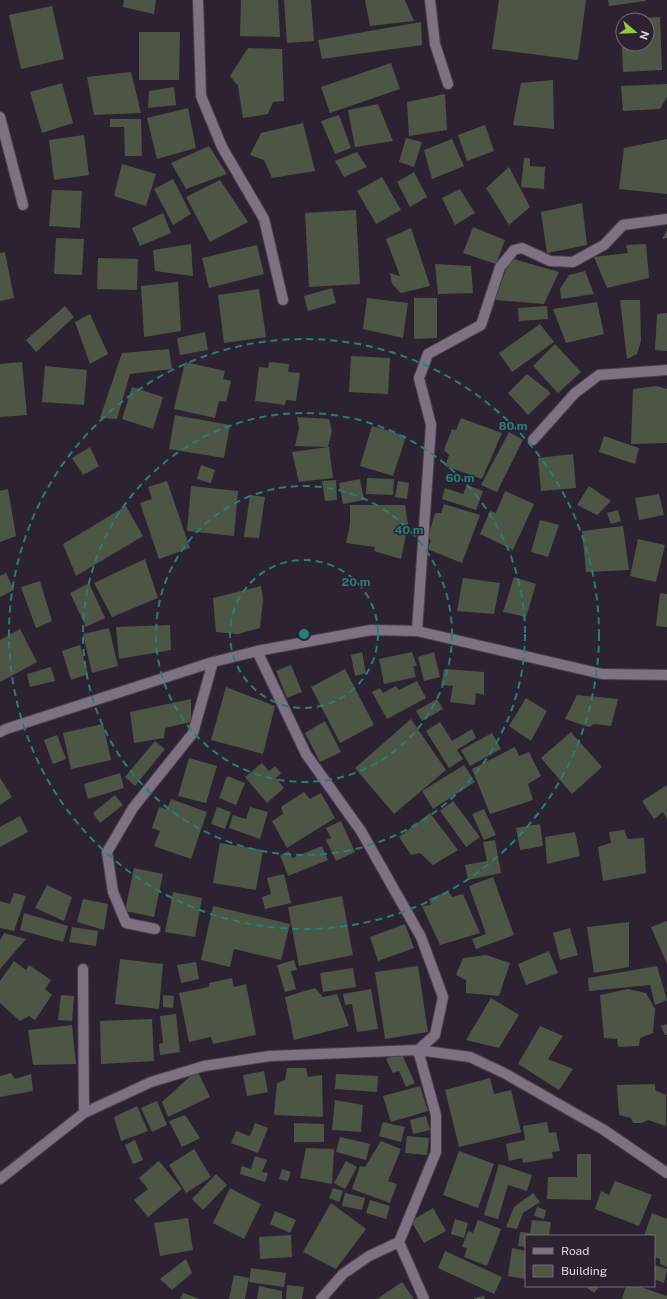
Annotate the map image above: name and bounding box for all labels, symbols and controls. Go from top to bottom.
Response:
north arrow [615,12,655,52]
text: N [637,29,652,41]
text: 80 m [498,419,528,433]
text: 60 m [445,471,475,485]
text: 40 m [394,523,424,537]
text: 20 m [342,575,371,589]
centre of rings [297,627,311,641]
legend [525,1235,655,1287]
text: Road [561,1244,589,1258]
text: Building [561,1264,607,1278]

